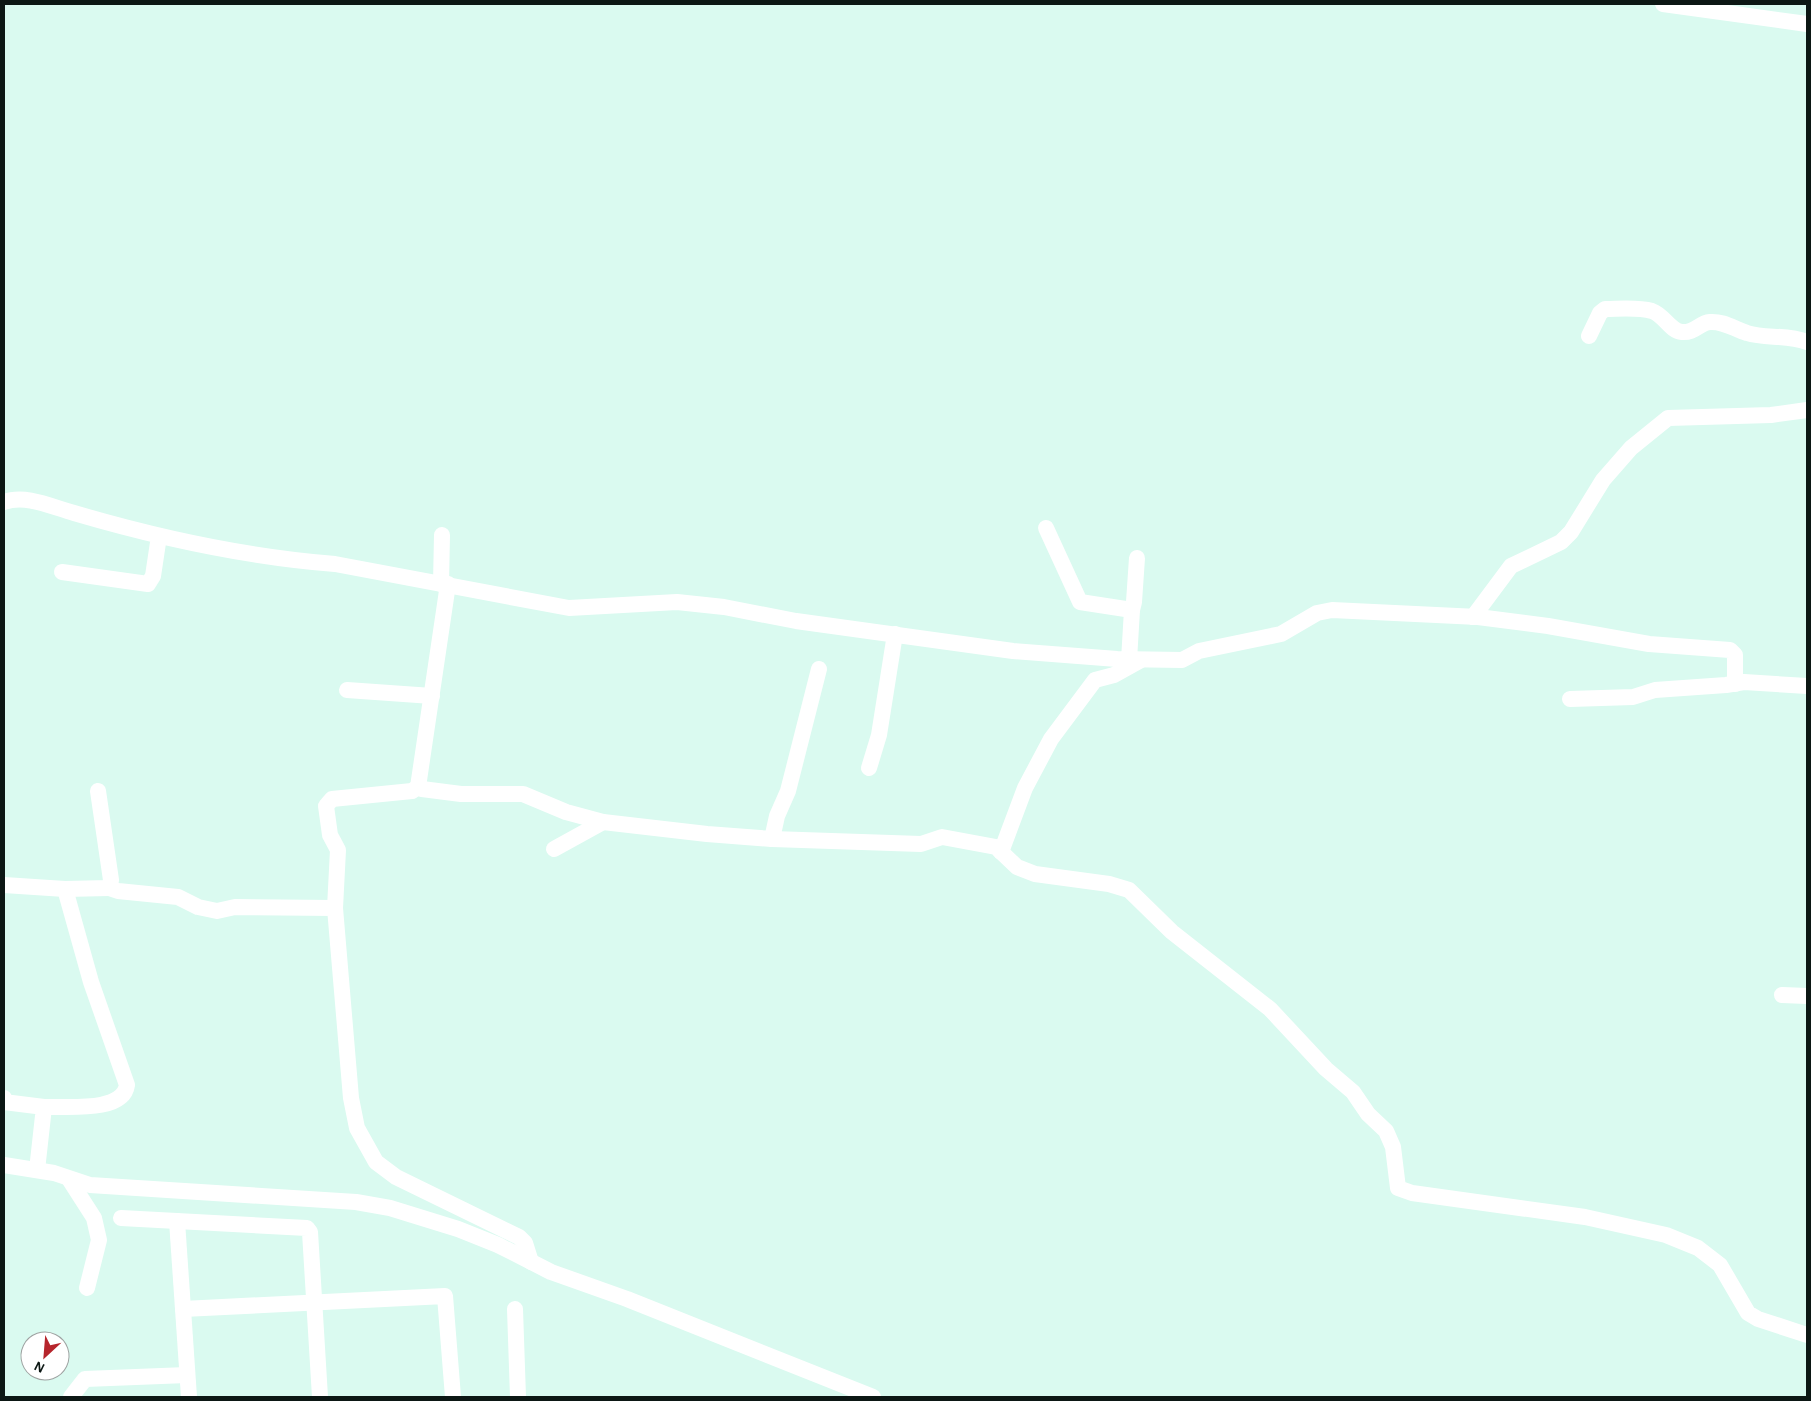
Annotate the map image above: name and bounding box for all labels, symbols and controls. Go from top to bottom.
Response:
north arrow [20,1331,70,1381]
text: N [32,1358,47,1375]

